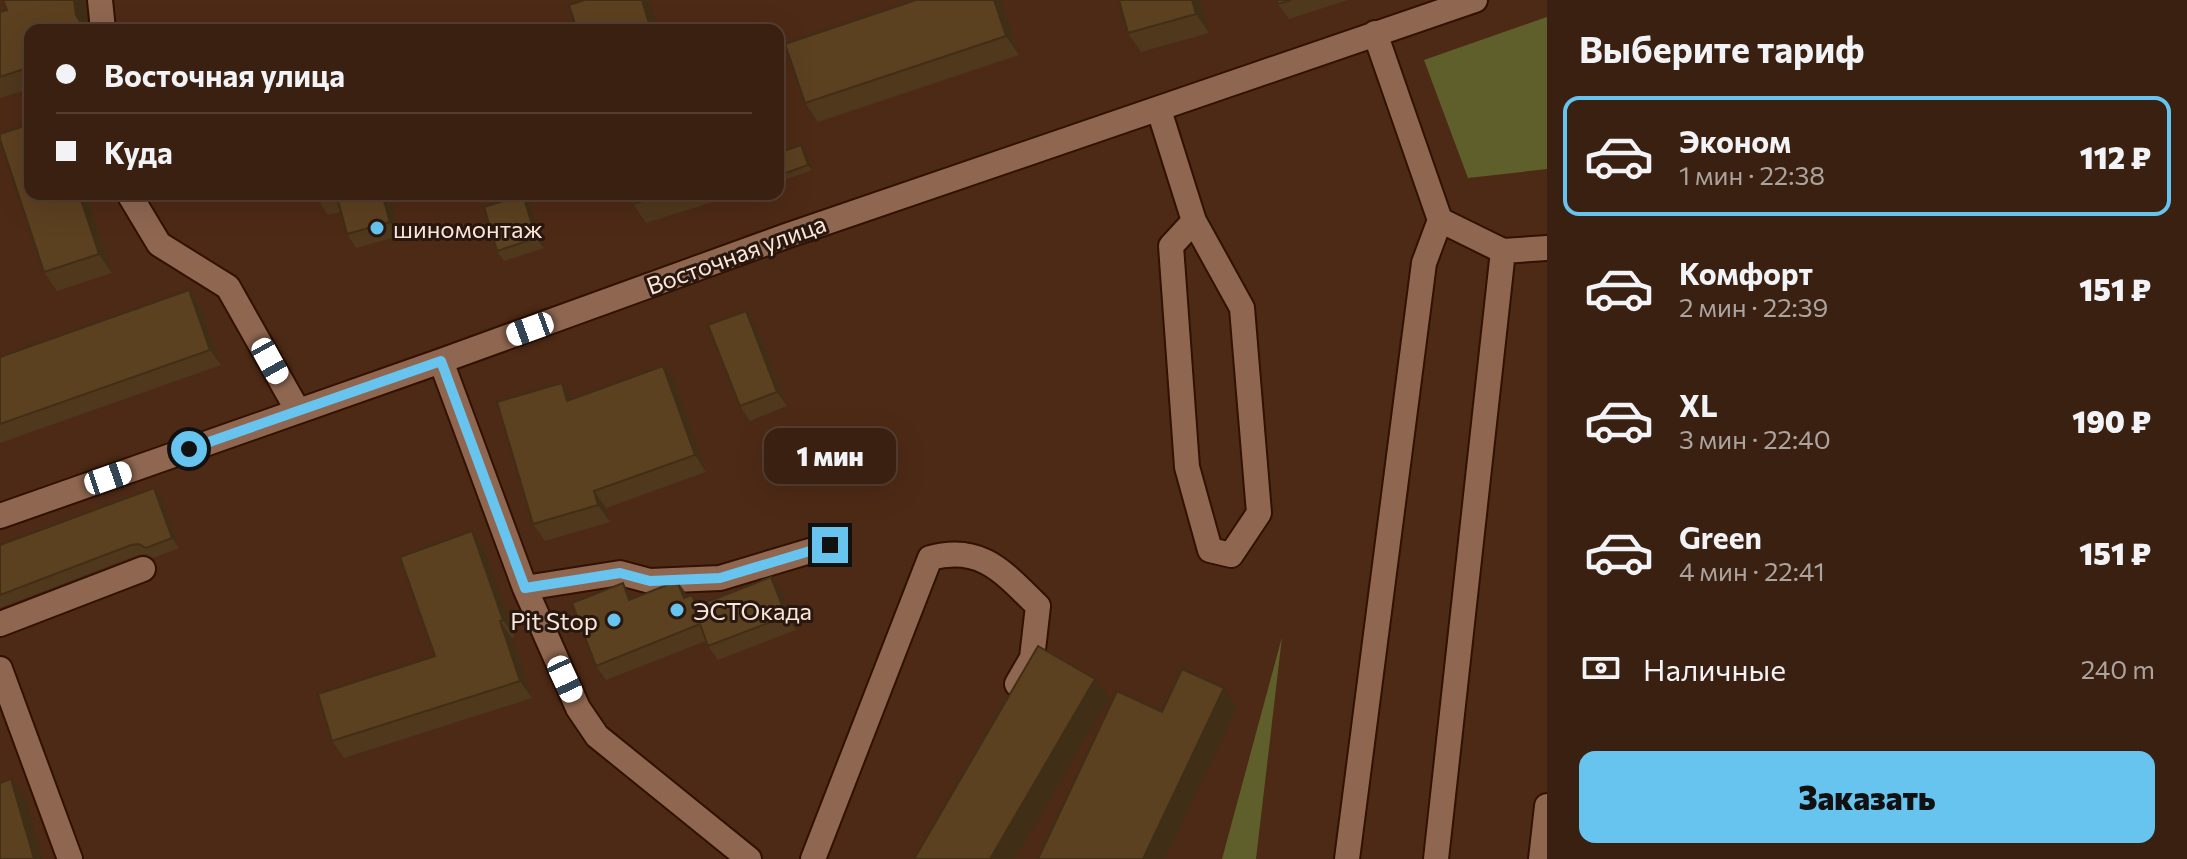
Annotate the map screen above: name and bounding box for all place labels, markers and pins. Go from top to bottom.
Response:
place label: шиномонтаж [393,214,542,243]
marker: шиномонтаж [368,219,386,237]
place label: ЭСТОкада [693,596,812,625]
marker: ЭСТОкада [668,601,686,619]
place label: Pit Stop [510,606,598,635]
marker: Pit Stop [605,611,623,629]

